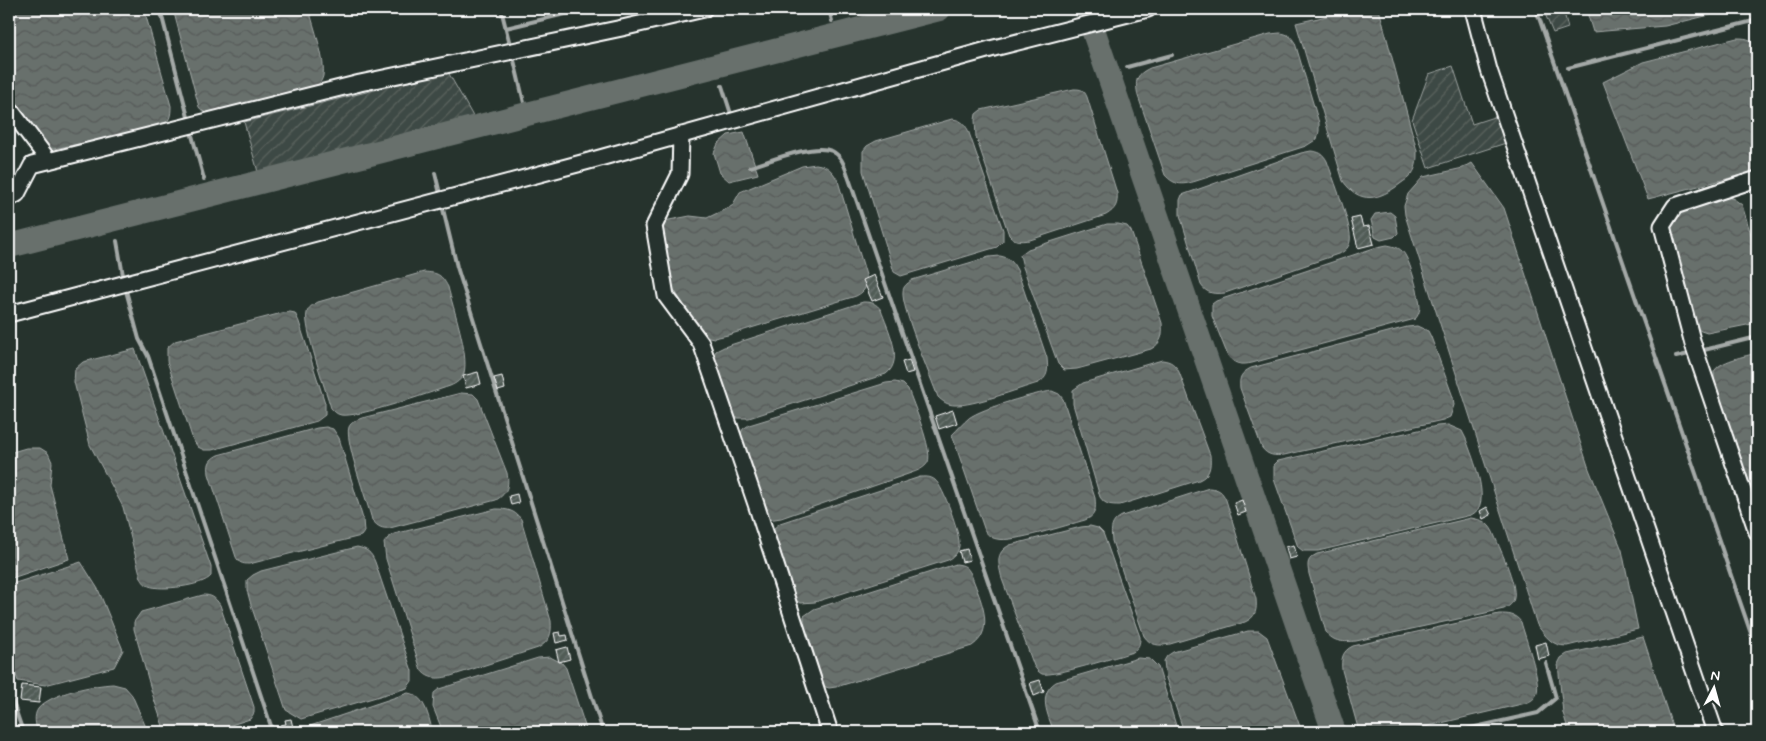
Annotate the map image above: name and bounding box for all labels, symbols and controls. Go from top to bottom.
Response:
north arrow [1688,664,1738,714]
text: N [1710,667,1721,686]

